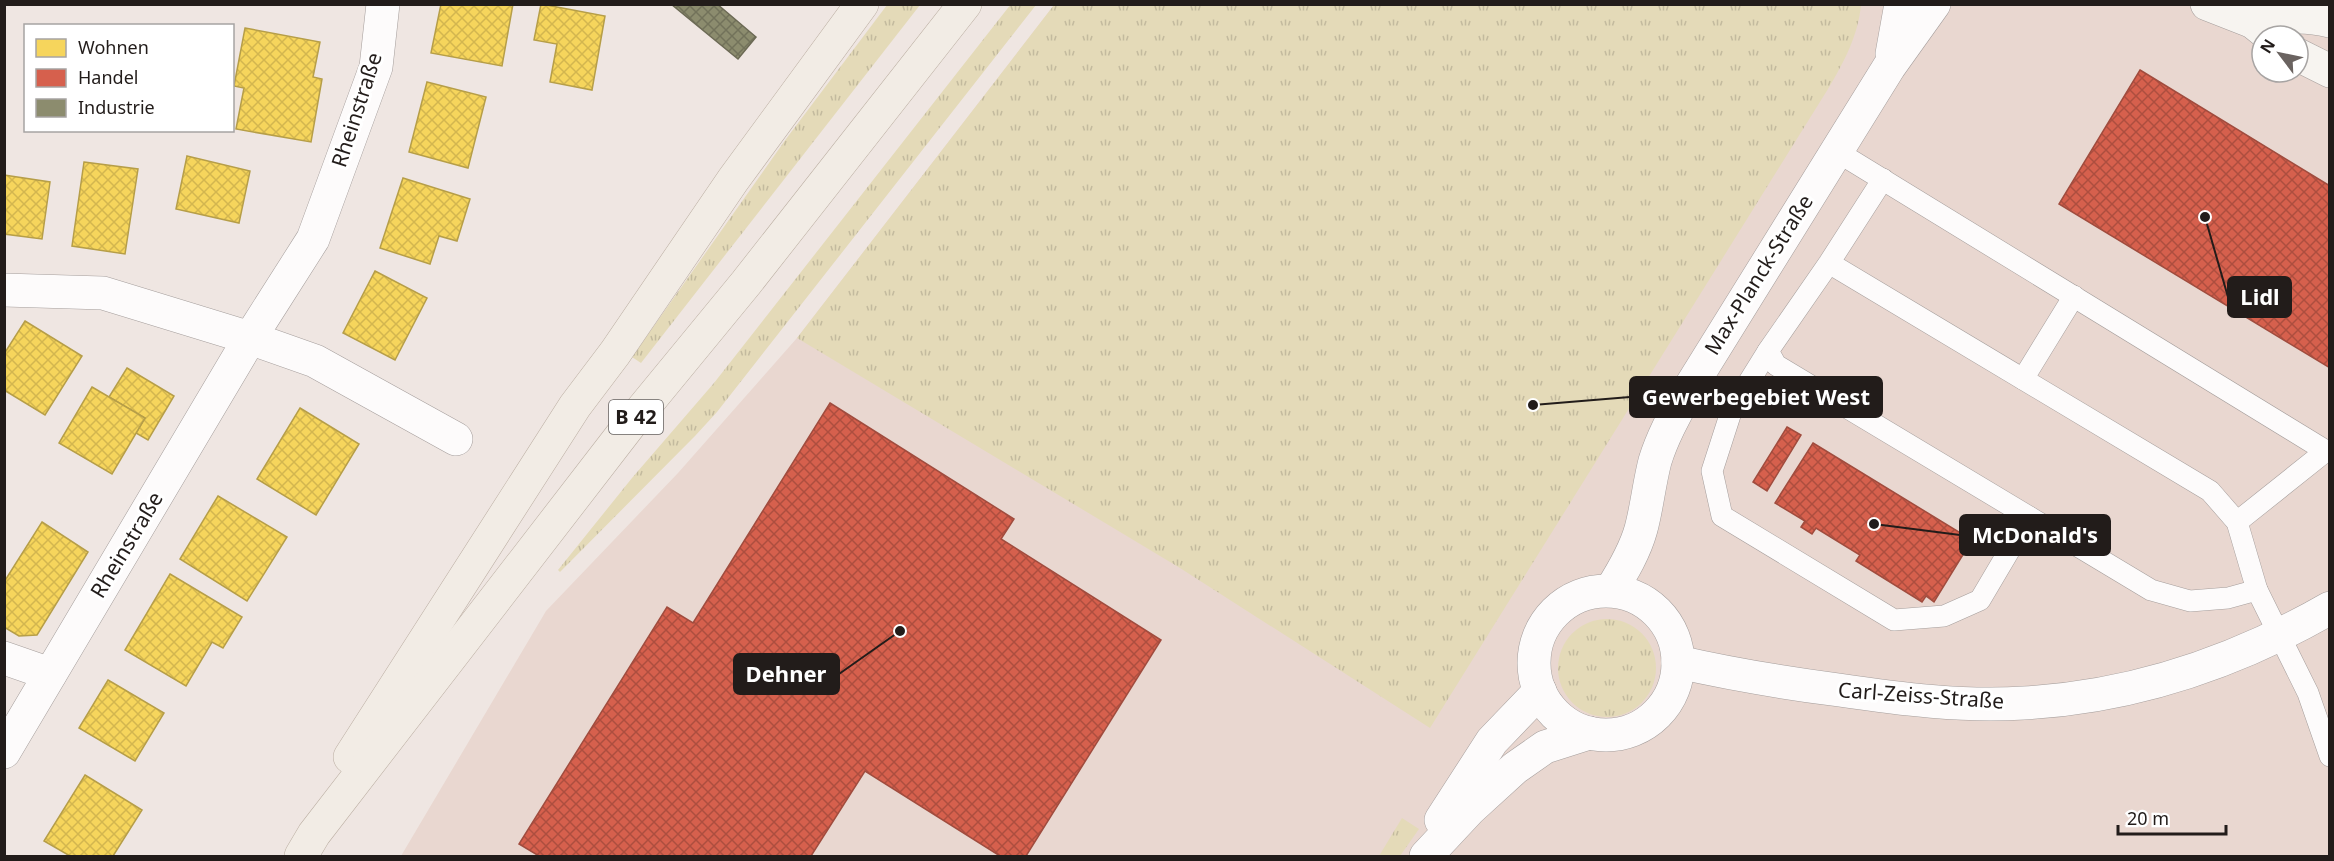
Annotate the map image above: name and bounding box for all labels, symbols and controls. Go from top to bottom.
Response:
legend [24,24,234,132]
north arrow [2250,24,2310,84]
text: Wohnen [78,35,149,59]
text: N [2255,35,2280,57]
street label: Rheinstraße [324,49,388,171]
text: Handel [78,65,138,89]
text: Industrie [78,95,155,119]
street label: Max-Planck-Straße [1698,189,1819,360]
callout: Lidl [2228,277,2291,317]
text: Lidl [2240,281,2280,311]
callout: Gewerbegebiet West [1630,377,1882,417]
text: Gewerbegebiet West [1642,381,1870,411]
road number: B 42 [609,400,663,434]
street label: Rheinstraße [83,486,169,603]
callout: McDonald's [1960,515,2110,555]
text: McDonald's [1972,519,2098,549]
callout: Dehner [734,654,839,694]
text: Dehner [746,658,827,688]
street label: Carl-Zeiss-Straße [1837,675,2005,715]
scale bar [2118,798,2226,836]
text: 20 m [2127,806,2169,830]

